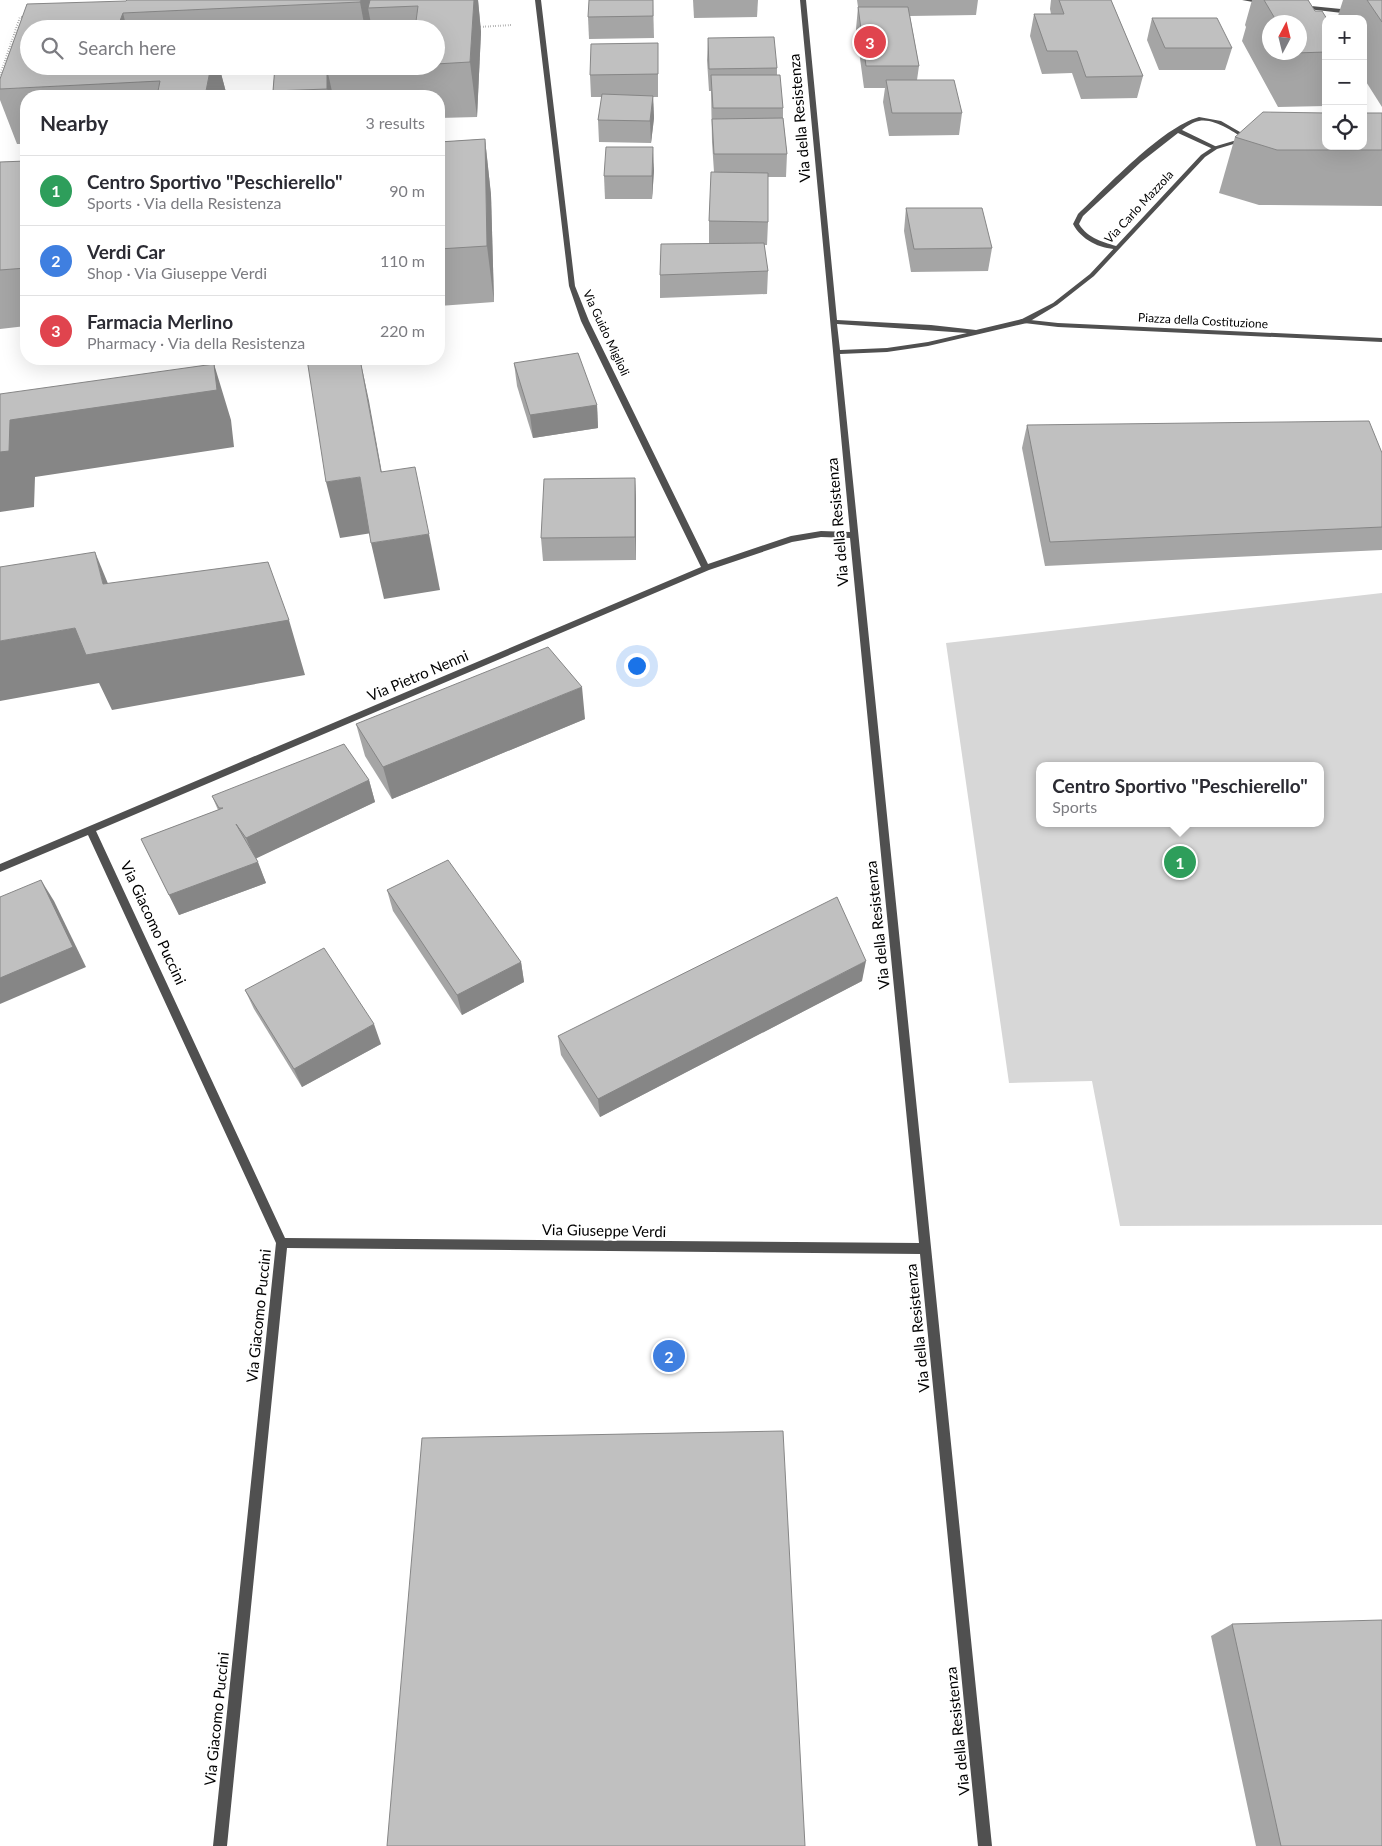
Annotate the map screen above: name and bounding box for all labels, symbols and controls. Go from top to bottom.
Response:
north arrow [1262,15,1307,60]
map controls [1322,15,1367,150]
button: + [1322,15,1367,60]
search box [20,20,445,75]
pin: 3 [854,23,886,61]
icon: search [38,34,66,62]
text: Search here [78,36,176,59]
street label: Via della Resistenza [784,53,814,183]
button: − [1322,60,1367,105]
button: locate [1322,105,1367,150]
text: Nearby [40,110,108,135]
text: 3 results [365,113,425,132]
street label: Via Carlo Mazzola [1101,167,1176,246]
text: Centro Sportivo "Peschierello" [87,170,343,193]
text: 1 [51,181,61,200]
text: 90 m [389,181,425,200]
text: Sports · Via della Resistenza [87,193,281,212]
text: Verdi Car [87,240,165,263]
text: 2 [51,251,61,270]
text: 110 m [380,251,425,270]
text: Shop · Via Giuseppe Verdi [87,263,267,282]
street label: Via Guido Miglioli [580,287,633,378]
text: Farmacia Merlino [87,310,233,333]
street label: Piazza della Costituzione [1138,310,1268,331]
text: 3 [51,321,61,340]
text: 220 m [380,321,425,340]
text: Pharmacy · Via della Resistenza [87,333,305,352]
street label: Via della Resistenza [822,457,852,587]
street label: Via Pietro Nenni [364,646,471,704]
your location [624,653,650,679]
popup [1036,762,1324,827]
text: Centro Sportivo "Peschierello" [1052,774,1308,797]
text: Sports [1052,797,1097,816]
pin: 1 [1164,843,1196,881]
street label: Via Giacomo Puccini [117,858,190,987]
street label: Via della Resistenza [861,860,893,990]
street label: Via Giuseppe Verdi [542,1220,666,1240]
street label: Via Giacomo Puccini [242,1248,274,1384]
street label: Via della Resistenza [901,1263,933,1393]
pin: 2 [653,1337,685,1375]
street label: Via Giacomo Puccini [200,1651,232,1787]
street label: Via della Resistenza [941,1666,973,1796]

